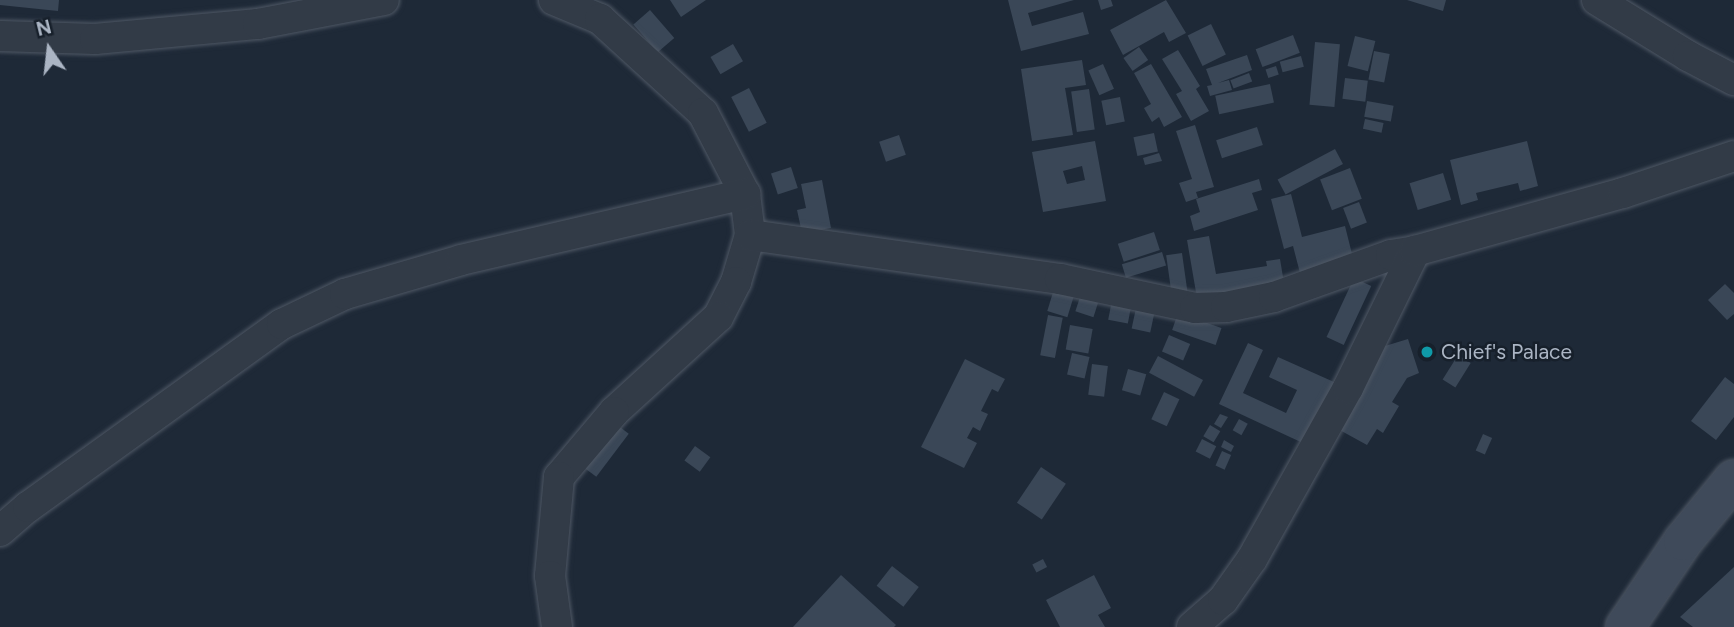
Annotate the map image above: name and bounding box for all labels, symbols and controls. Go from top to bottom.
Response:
north arrow [14,14,84,84]
text: N [34,15,54,41]
place label: Chief's Palace [1441,339,1572,365]
marker: Chief's Palace [1419,344,1435,360]

